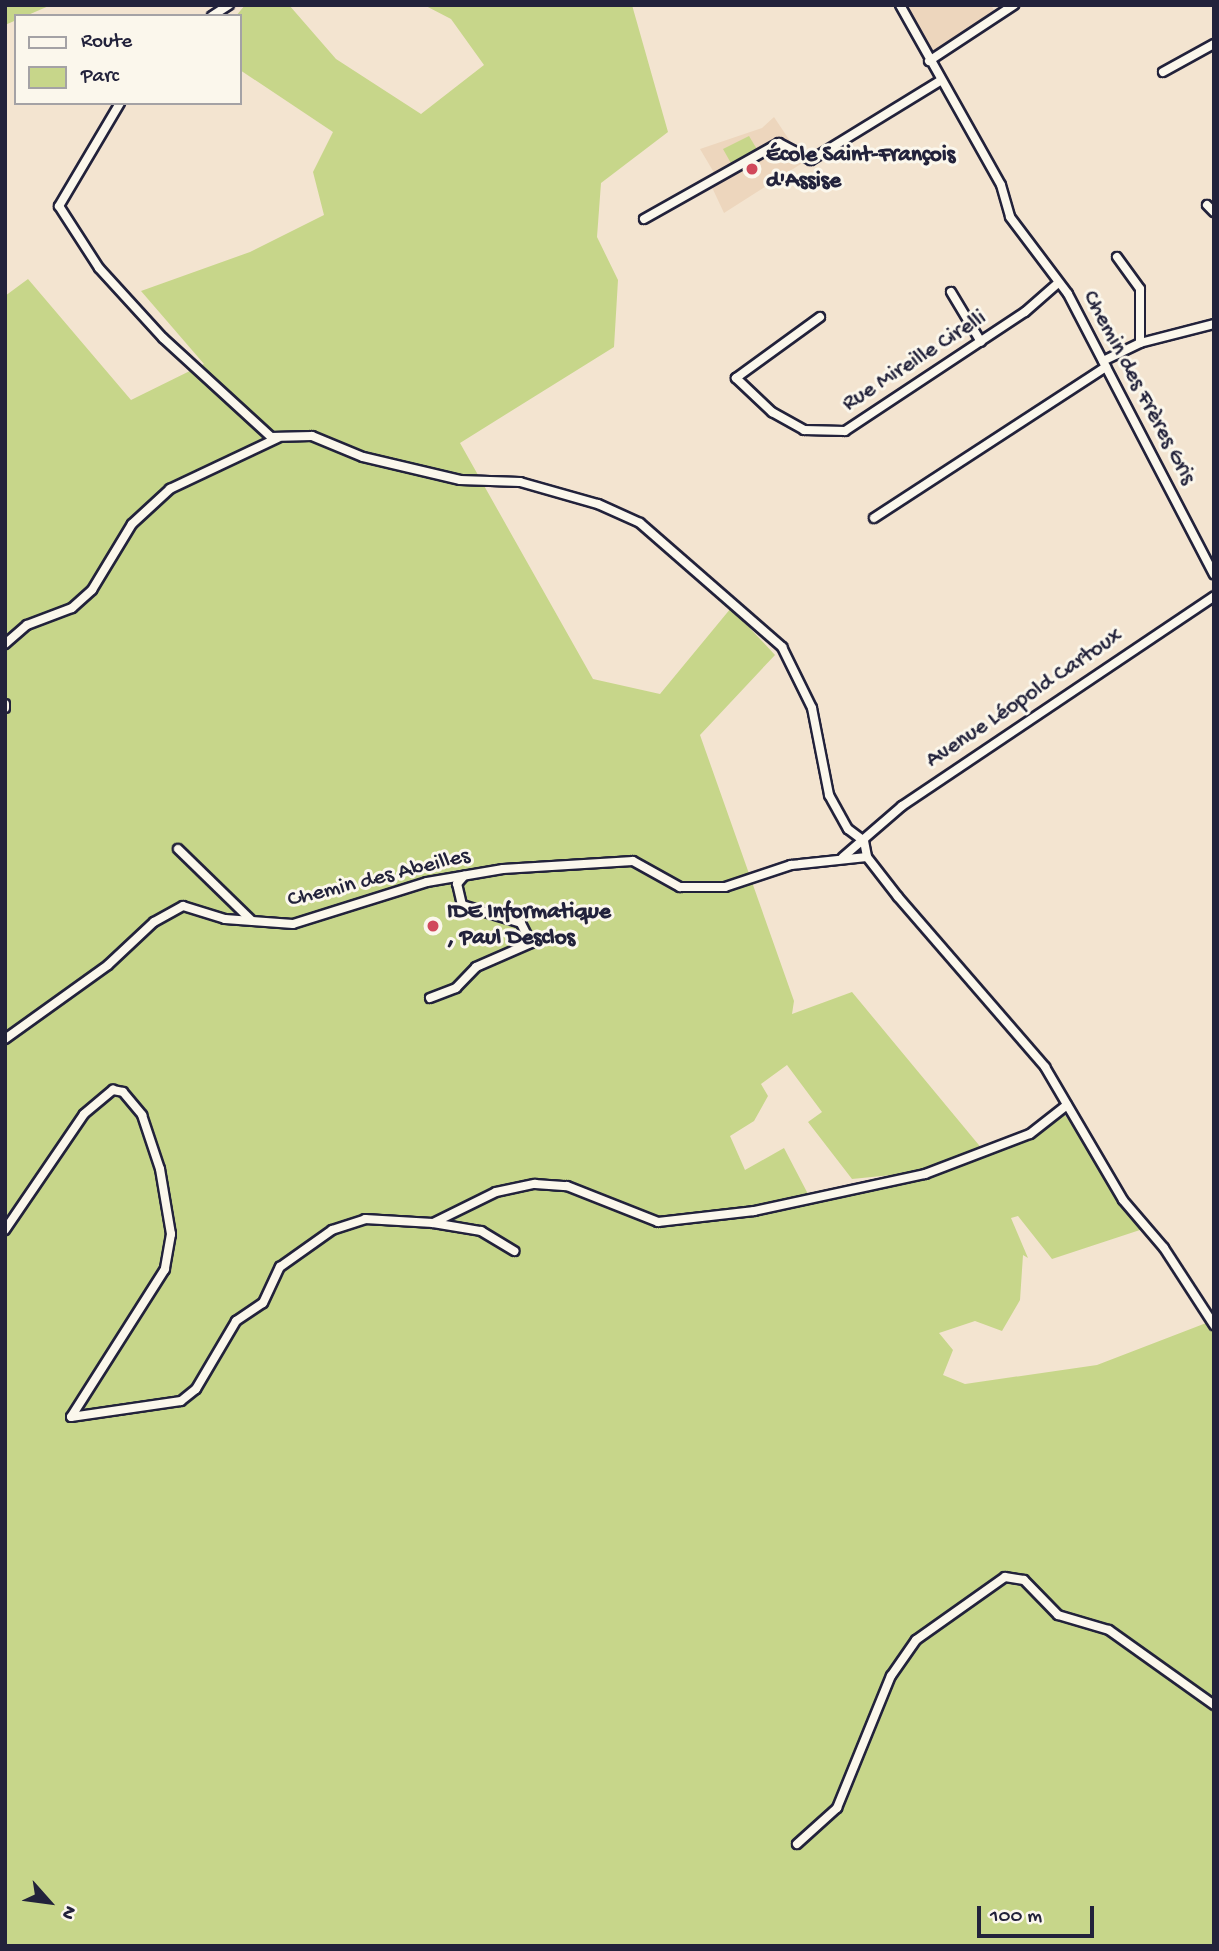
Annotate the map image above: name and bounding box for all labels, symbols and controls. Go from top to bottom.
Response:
legend [14,14,242,105]
text: Route [81,30,132,55]
text: Parc [81,65,119,90]
place label: École Saint-François d'Assise [766,142,955,196]
marker: École Saint-François d'Assise [744,161,760,177]
street label: Chemin des Frères Gris [1075,286,1201,490]
street label: Rue Mireille Cirelli [838,305,992,419]
street label: Avenue Léopold Cartoux [921,623,1129,775]
street label: Chemin des Abeilles [285,843,473,915]
place label: IDE Informatique , Paul Desclos [447,899,611,953]
marker: IDE Informatique , Paul Desclos [425,918,441,934]
north arrow [14,1867,84,1937]
scale bar [981,1892,1098,1936]
text: N [55,1901,81,1923]
text: 100 m [990,1905,1042,1930]

